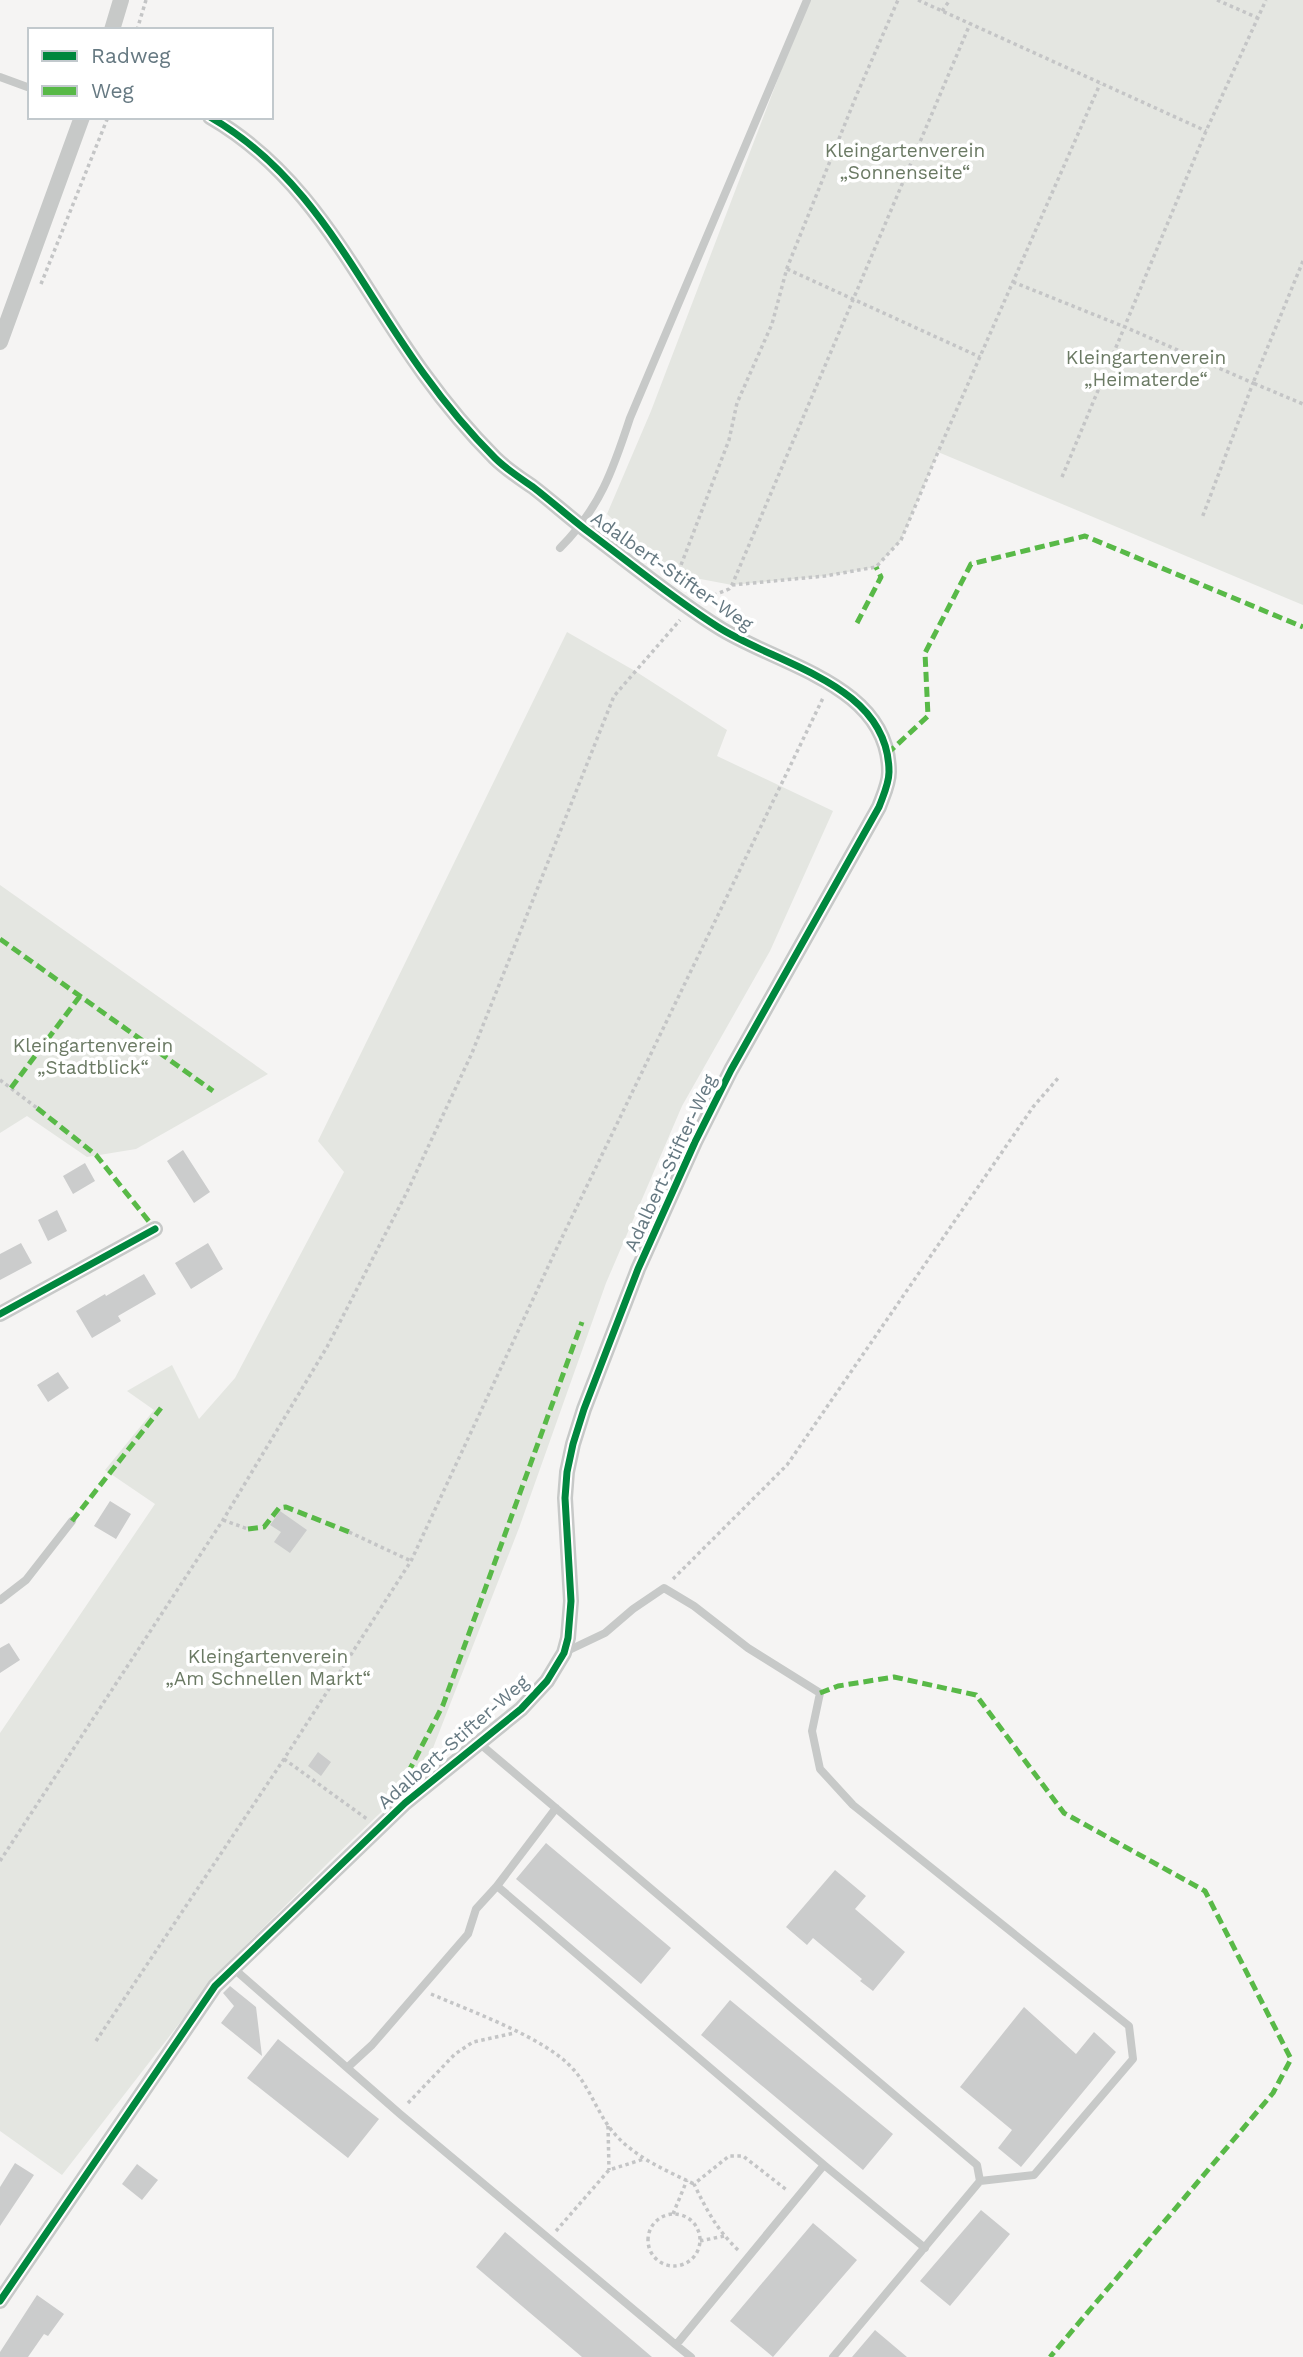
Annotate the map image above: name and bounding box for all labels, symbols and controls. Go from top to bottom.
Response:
legend [28,28,273,119]
text: Radweg [91,43,171,68]
text: Weg [91,78,135,103]
park label: Kleingartenverein „Sonnenseite“ [825,139,985,184]
park label: Kleingartenverein „Heimaterde“ [1066,346,1226,391]
street label: Adalbert-Stifter-Weg [587,506,758,636]
park label: Kleingartenverein „Stadtblick“ [13,1034,173,1079]
street label: Adalbert-Stifter-Weg [619,1070,721,1255]
park label: Kleingartenverein „Am Schnellen Markt“ [165,1645,371,1690]
street label: Adalbert-Stifter-Weg [373,1670,534,1814]

